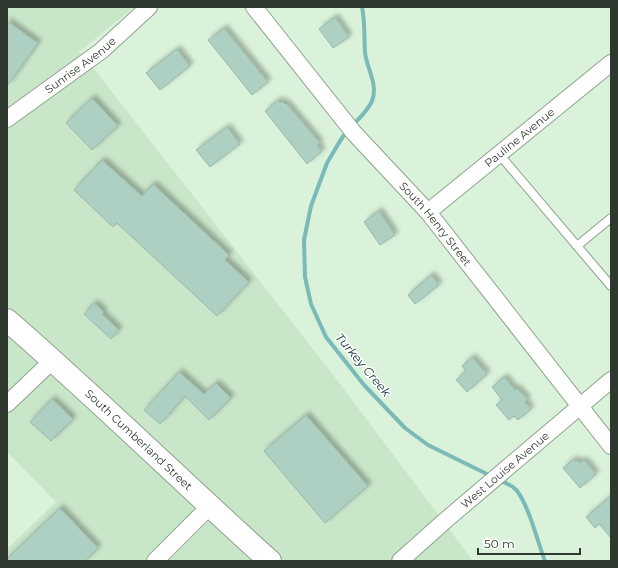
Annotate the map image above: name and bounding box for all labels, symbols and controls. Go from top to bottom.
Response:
street label: Sunrise Avenue [42,34,119,96]
street label: Pauline Avenue [482,105,558,170]
street label: South Henry Street [396,179,475,269]
water label: Turkey Creek [333,330,395,400]
street label: South Cumberland Street [82,386,196,493]
street label: West Louise Avenue [458,428,552,511]
scale bar [478,530,580,556]
text: 50 m [484,536,515,551]

